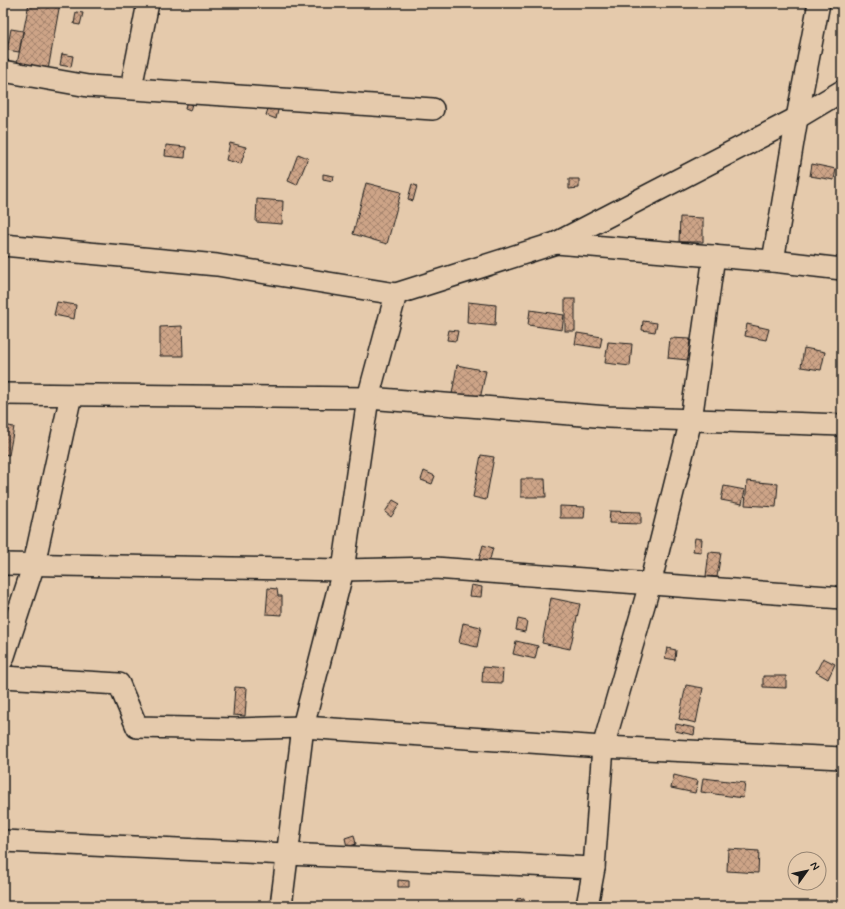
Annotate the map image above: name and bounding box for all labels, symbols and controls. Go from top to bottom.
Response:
north arrow [787,851,827,891]
text: N [807,859,822,873]

